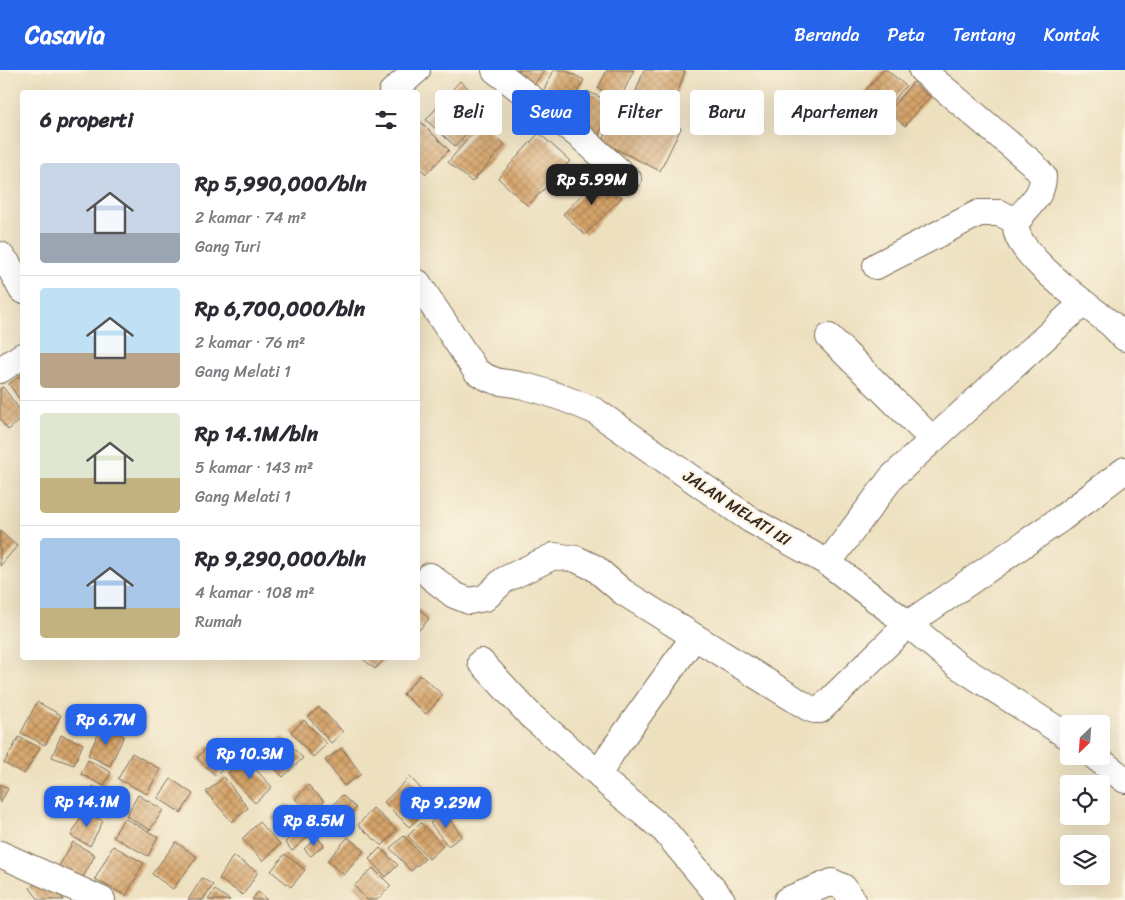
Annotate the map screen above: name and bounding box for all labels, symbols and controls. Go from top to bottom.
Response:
text: Casavia [25,14,105,56]
text: Beranda [794,19,860,51]
text: Peta [888,19,925,51]
text: Tentang [953,19,1016,51]
text: Kontak [1044,19,1100,51]
chip: Beli [435,90,502,135]
chip: Sewa [512,90,590,135]
chip: Filter [600,90,680,135]
chip: Baru [690,90,764,135]
chip: Apartemen [774,90,896,135]
text: 6 properti [40,101,133,139]
icon: filters [372,106,400,134]
pin: Rp 5.99M [540,164,644,206]
text: Rp 5,990,000/bln [195,165,367,203]
text: Rp 5.99M [557,165,627,194]
icon: home [80,183,140,243]
text: 2 kamar · 74 m² [195,203,306,232]
text: Gang Turi [195,232,260,261]
text: Rp 6,700,000/bln [195,290,365,328]
icon: home [80,308,140,368]
text: 2 kamar · 76 m² [195,328,305,357]
text: Gang Melati 1 [195,357,291,386]
text: Rp 14.1M/bln [195,415,318,453]
icon: home [80,433,140,493]
text: 5 kamar · 143 m² [195,453,313,482]
street label: JALAN MELATI III [676,461,797,554]
text: Gang Melati 1 [195,482,291,511]
text: Rp 9,290,000/bln [195,540,366,578]
icon: home [80,558,140,618]
text: 4 kamar · 108 m² [195,578,315,607]
text: Rumah [195,607,242,636]
pin: Rp 6.7M [60,704,152,746]
text: Rp 6.7M [76,705,136,734]
north arrow [1060,715,1110,765]
map controls [1060,715,1110,885]
pin: Rp 10.3M [198,738,302,780]
text: Rp 10.3M [217,739,283,768]
button: locate [1060,775,1110,825]
pin: Rp 14.1M [35,786,139,828]
pin: Rp 9.29M [394,786,498,829]
text: Rp 14.1M [55,787,119,816]
text: Rp 9.29M [411,788,481,817]
pin: Rp 8.5M [268,804,360,847]
text: Rp 8.5M [284,806,344,835]
button: layers [1060,835,1110,885]

